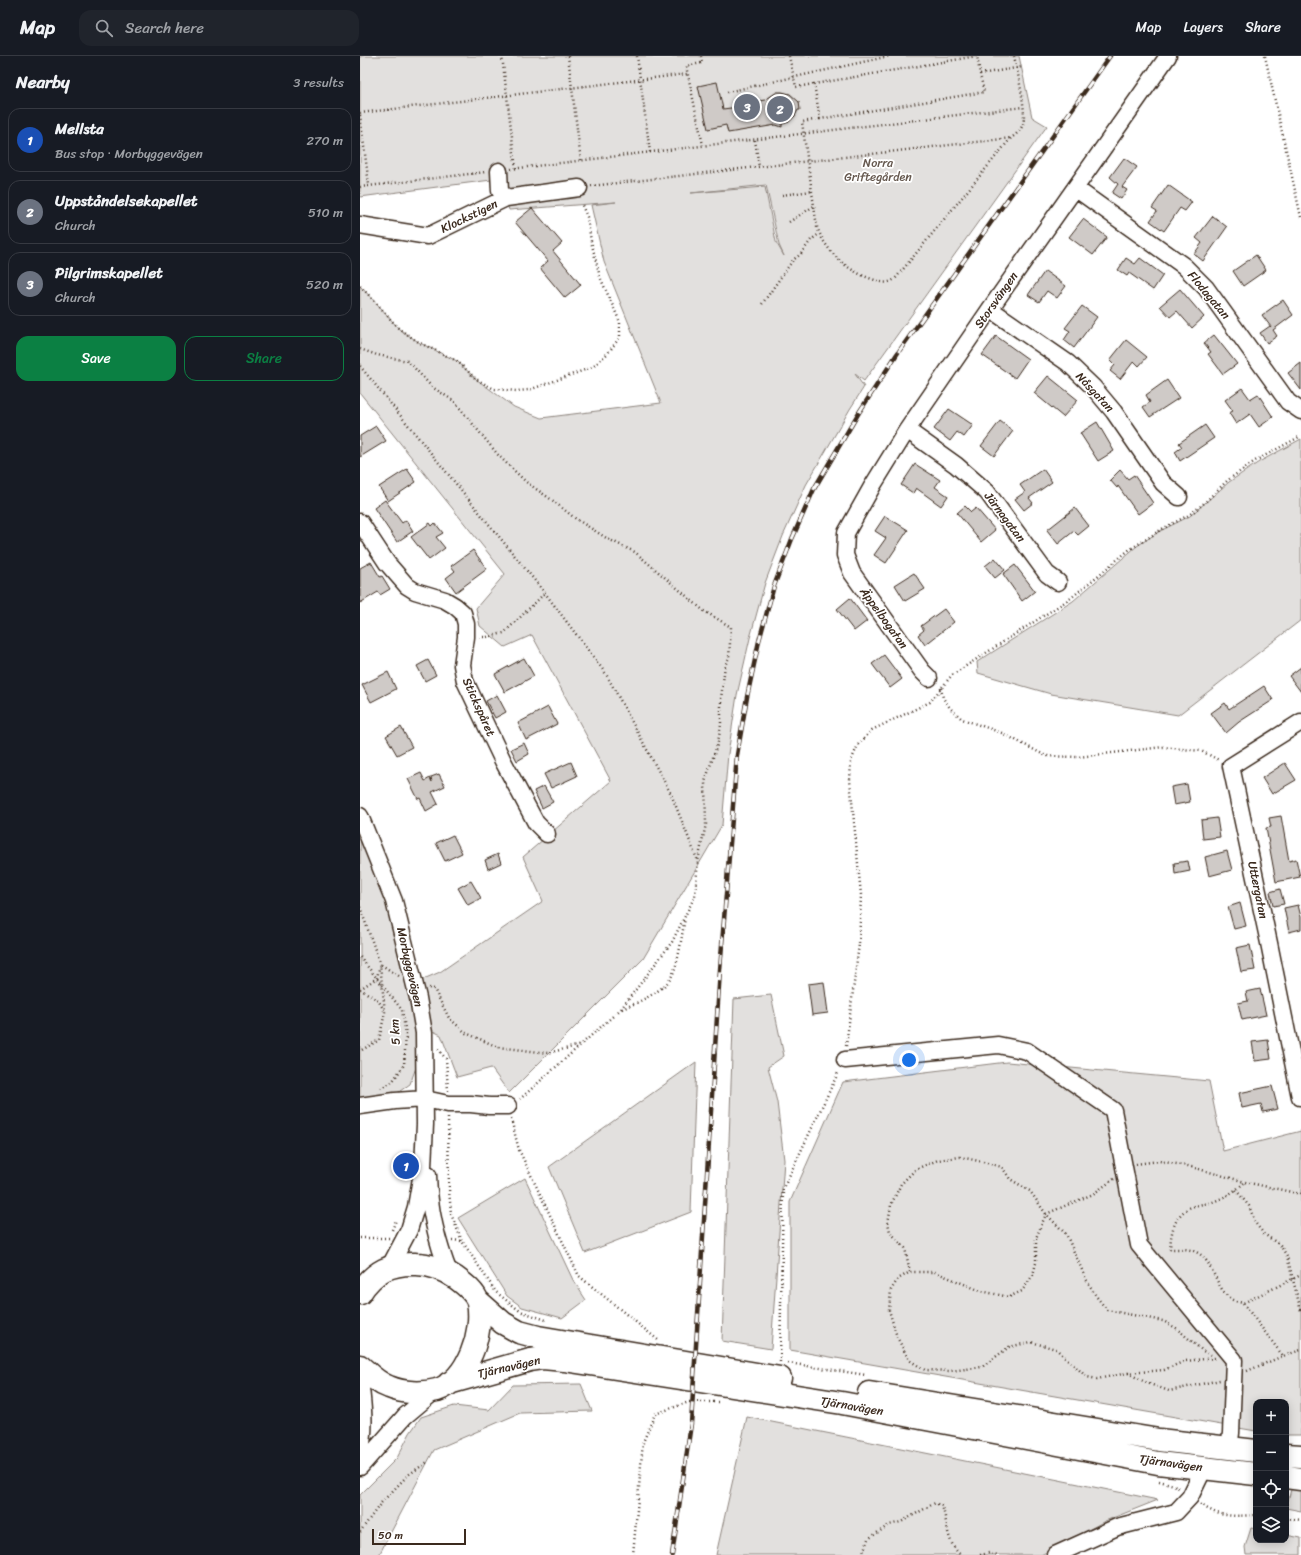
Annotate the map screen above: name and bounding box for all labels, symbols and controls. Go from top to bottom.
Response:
search box [79,10,359,46]
text: Map [20,11,55,44]
text: Search here [125,15,204,41]
text: Map [1136,15,1161,40]
text: Layers [1183,15,1223,40]
text: Share [1245,15,1281,40]
icon: search [93,17,115,39]
text: Nearby [16,67,70,97]
text: 3 results [293,71,344,94]
pin: 3 [734,92,760,122]
pin: 2 [767,94,793,124]
text: Mellsta [55,116,104,142]
text: 1 [27,129,33,152]
text: 270 m [306,129,343,152]
text: Bus stop · Morbyggevägen [55,142,203,165]
park label: Norra Griftegården [844,152,912,188]
text: Uppståndelsekapellet [55,188,198,214]
street label: Klockstigen [437,192,502,239]
text: 2 [26,201,34,224]
text: 510 m [308,201,343,224]
text: Church [55,214,96,237]
text: Pilgrimskapellet [55,260,163,286]
street label: Storsvängen [968,266,1024,333]
street label: Flodagatan [1182,266,1236,325]
text: 3 [26,273,34,296]
text: 520 m [306,273,343,296]
text: Church [55,286,96,309]
button: Save [16,336,176,381]
button: Share [184,336,344,381]
street label: Nåsgatan [1070,366,1120,418]
street label: Järnagatan [978,486,1032,548]
street label: Äppelbogatan [853,582,914,654]
street label: Stickspåret [456,674,502,740]
street label: Uttergatan [1241,859,1275,921]
street label: Morbyggevägen [390,925,430,1010]
street label: 5 km [383,1018,407,1046]
your location [899,1050,919,1070]
pin: 1 [393,1151,419,1181]
street label: Tjärnavägen [475,1349,543,1385]
street label: Tjärnavägen [819,1390,886,1422]
map controls [1253,1399,1289,1543]
button: + [1253,1399,1289,1435]
button: − [1253,1435,1289,1471]
street label: Tjärnavägen [1138,1448,1205,1478]
button: locate [1253,1471,1289,1507]
button: layers [1253,1507,1289,1543]
text: 50 m [378,1526,403,1545]
scale bar [372,1527,466,1546]

